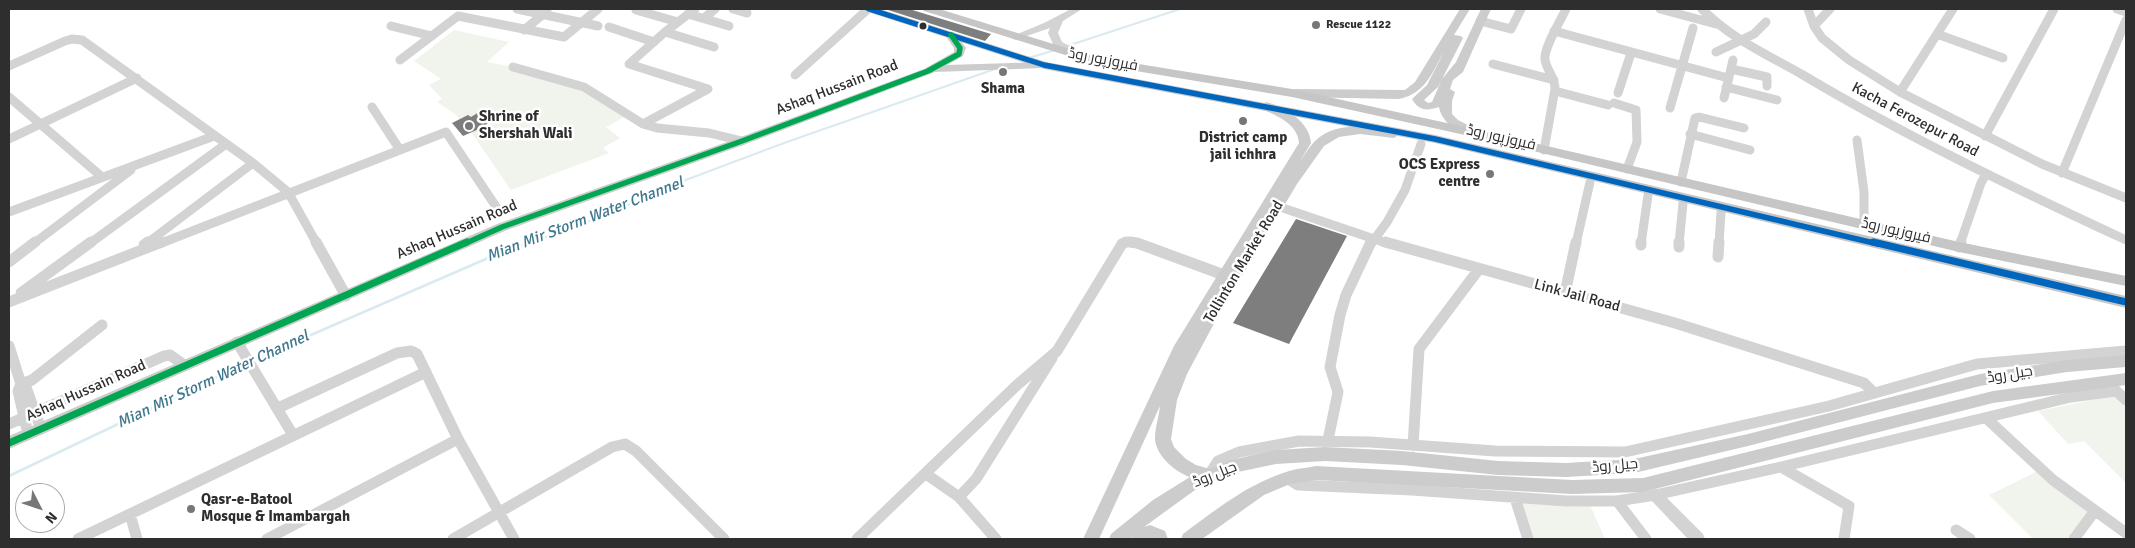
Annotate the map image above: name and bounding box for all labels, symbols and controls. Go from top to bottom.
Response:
place label: Rescue 1122 [1326,18,1391,32]
marker: Rescue 1122 [1310,19,1322,31]
unlabelled marker [918,21,928,31]
street label: فیروزپور روڈ [1067,44,1139,76]
street label: Ashaq Hussain Road [773,56,901,120]
marker: Shama [997,66,1009,78]
street label: Kacha Ferozepur Road [1848,79,1982,161]
place label: Shama [981,80,1025,98]
place label: Shrine of Shershah Wali [479,108,573,143]
marker: District camp jail ichhra [1237,115,1249,127]
marker: Shrine of Shershah Wali [463,120,475,132]
street label: فیروزپور روڈ [1465,121,1537,155]
place label: District camp jail ichhra [1199,129,1287,164]
place label: OCS Express centre [1399,156,1480,191]
marker: OCS Express centre [1484,168,1496,180]
water label: Mian Mir Storm Water Channel [484,173,686,267]
street label: Ashaq Hussain Road [394,196,520,264]
street label: Tollinton Market Road [1200,197,1288,327]
street label: فیروزپور روڈ [1860,214,1932,248]
street label: Link Jail Road [1532,276,1622,316]
water label: Mian Mir Storm Water Channel [114,327,312,433]
street label: Ashaq Hussain Road [23,356,149,426]
street label: جیل روڈ [1986,363,2034,387]
street label: جیل روڈ [1591,455,1639,477]
street label: جیل روڈ [1190,458,1240,492]
north arrow [15,483,65,533]
place label: Qasr-e-Batool Mosque & Imambargah [201,491,350,526]
marker: Qasr-e-Batool Mosque & Imambargah [185,503,197,515]
text: N [41,508,61,527]

